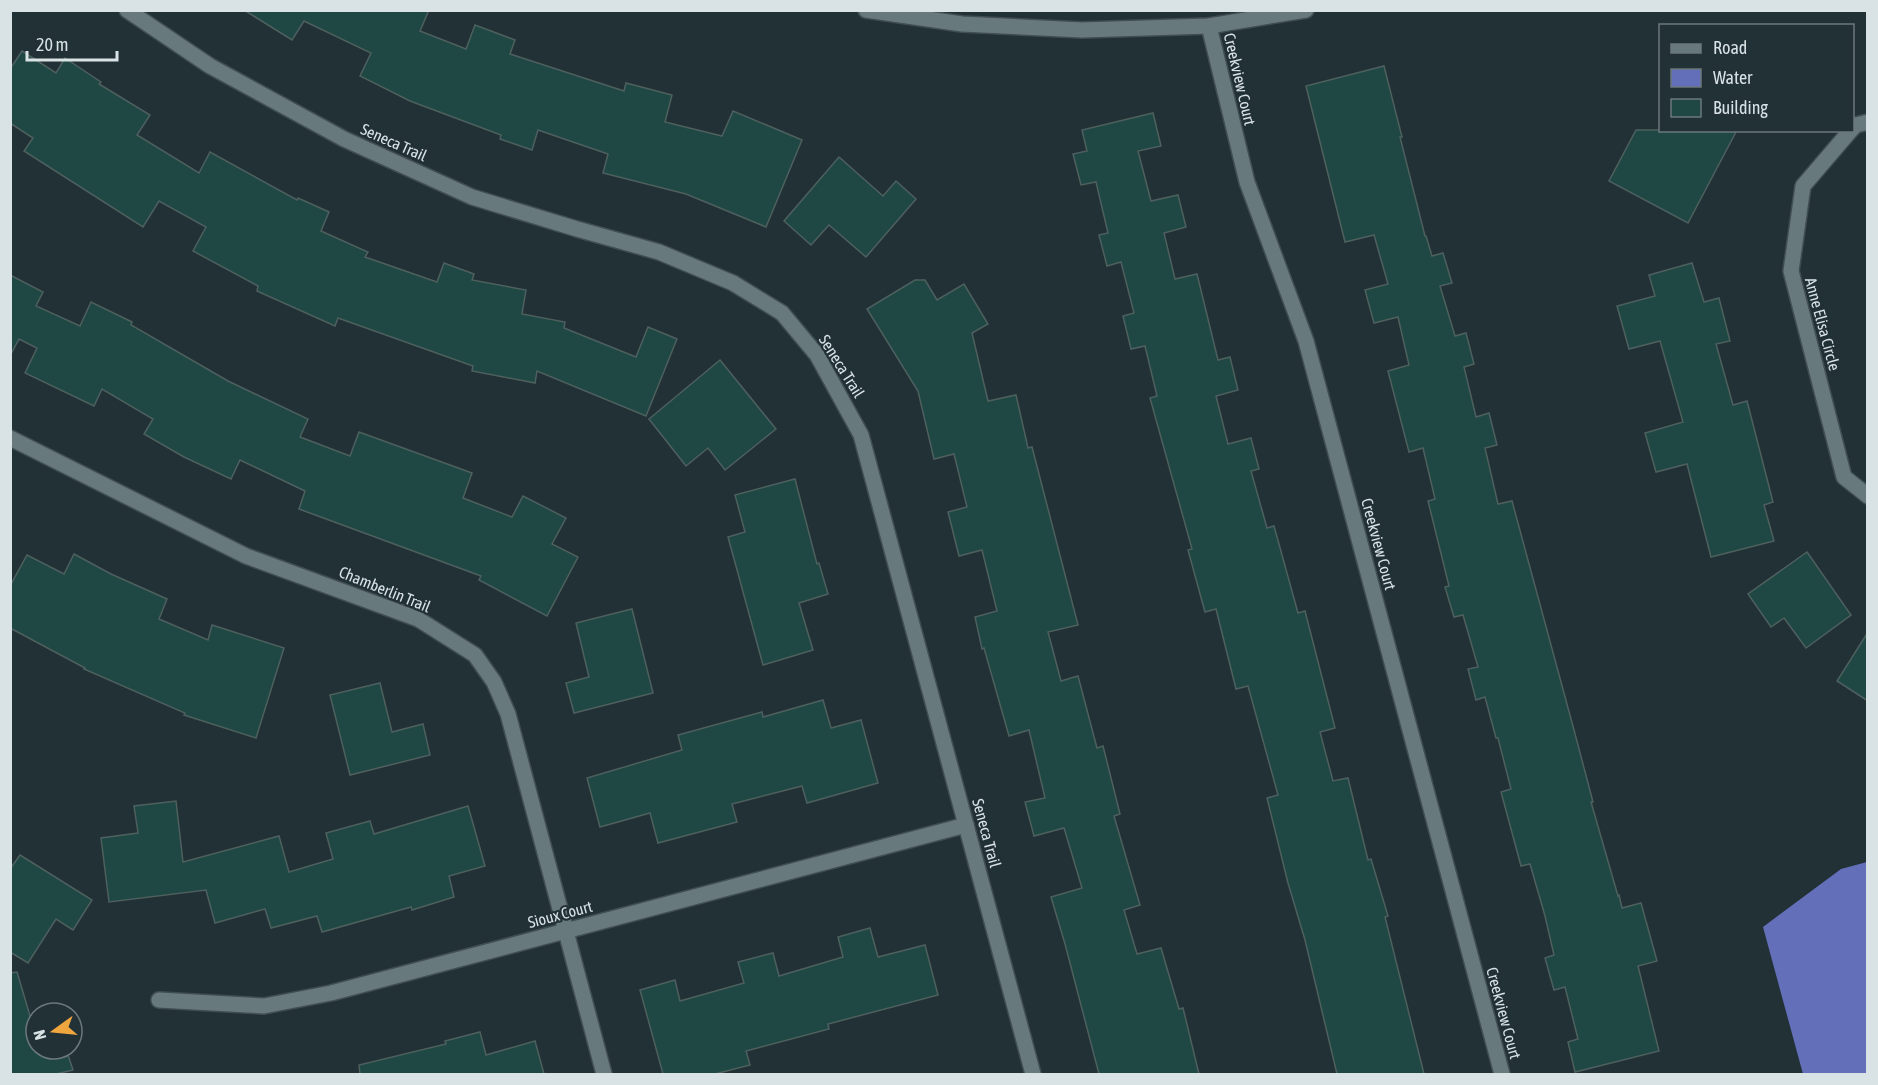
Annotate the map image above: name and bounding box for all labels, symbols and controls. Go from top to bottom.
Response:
scale bar [27,24,117,62]
legend [1659,24,1854,132]
street label: Creekview Court [1221,31,1259,127]
text: 20 m [36,34,68,55]
text: Road [1713,37,1747,58]
text: Water [1713,67,1753,88]
text: Building [1713,97,1768,118]
street label: Seneca Trail [358,119,430,165]
street label: Anne Elisa Circle [1802,275,1844,373]
street label: Seneca Trail [816,331,869,401]
street label: Creekview Court [1358,496,1400,592]
street label: Chamberlin Trail [337,562,434,616]
street label: Seneca Trail [969,797,1005,870]
street label: Sioux Court [526,897,595,931]
street label: Creekview Court [1483,965,1525,1061]
north arrow [24,1001,84,1061]
text: N [30,1028,49,1042]

